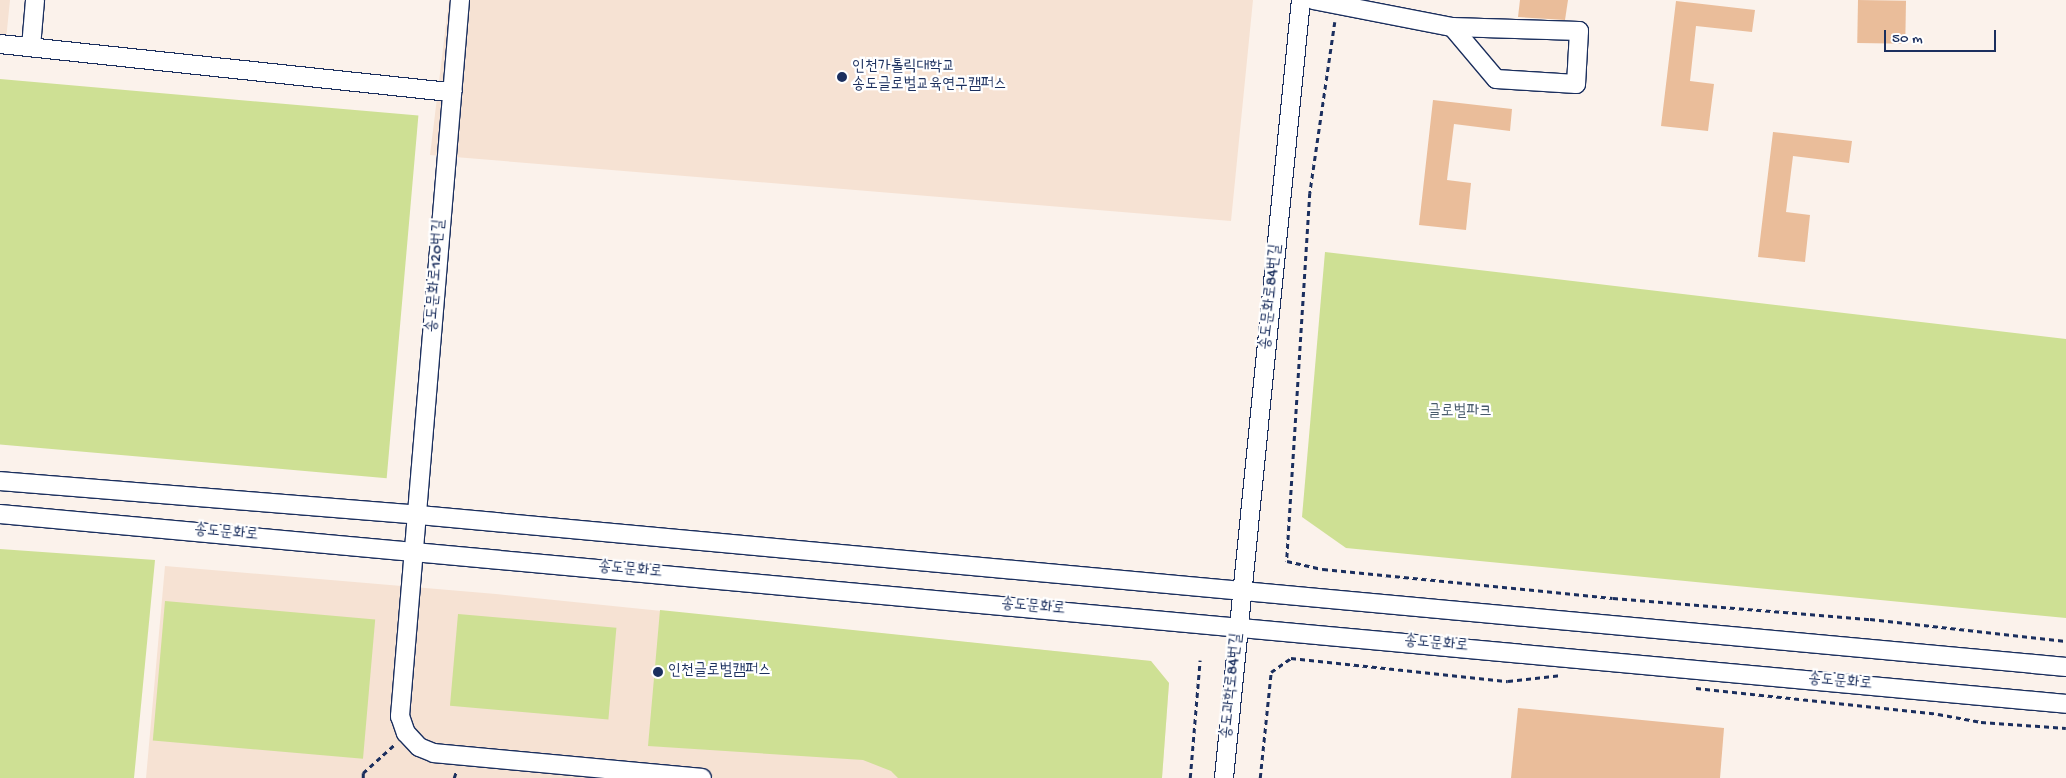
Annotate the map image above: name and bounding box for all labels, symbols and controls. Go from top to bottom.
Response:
scale bar [1886,20,1998,52]
text: 50 m [1892,30,1923,48]
place label: 인천가톨릭대학교 송도글로벌교육연구캠퍼스 [852,58,1006,96]
marker: 인천가톨릭대학교 송도글로벌교육연구캠퍼스 [836,71,848,83]
street label: 송도문화로120번길 [423,219,451,333]
street label: 송도문화로84번길 [1257,243,1287,351]
park label: 글로벌파크 [1428,403,1492,423]
street label: 송도문화로 [193,522,259,546]
street label: 송도문화로 [597,559,663,583]
street label: 송도문화로 [1000,596,1066,620]
street label: 송도과학로84번길 [1218,632,1248,740]
street label: 송도문화로 [1403,633,1469,657]
place label: 인천글로벌캠퍼스 [668,662,771,682]
marker: 인천글로벌캠퍼스 [652,666,664,678]
street label: 송도문화로 [1807,671,1873,695]

